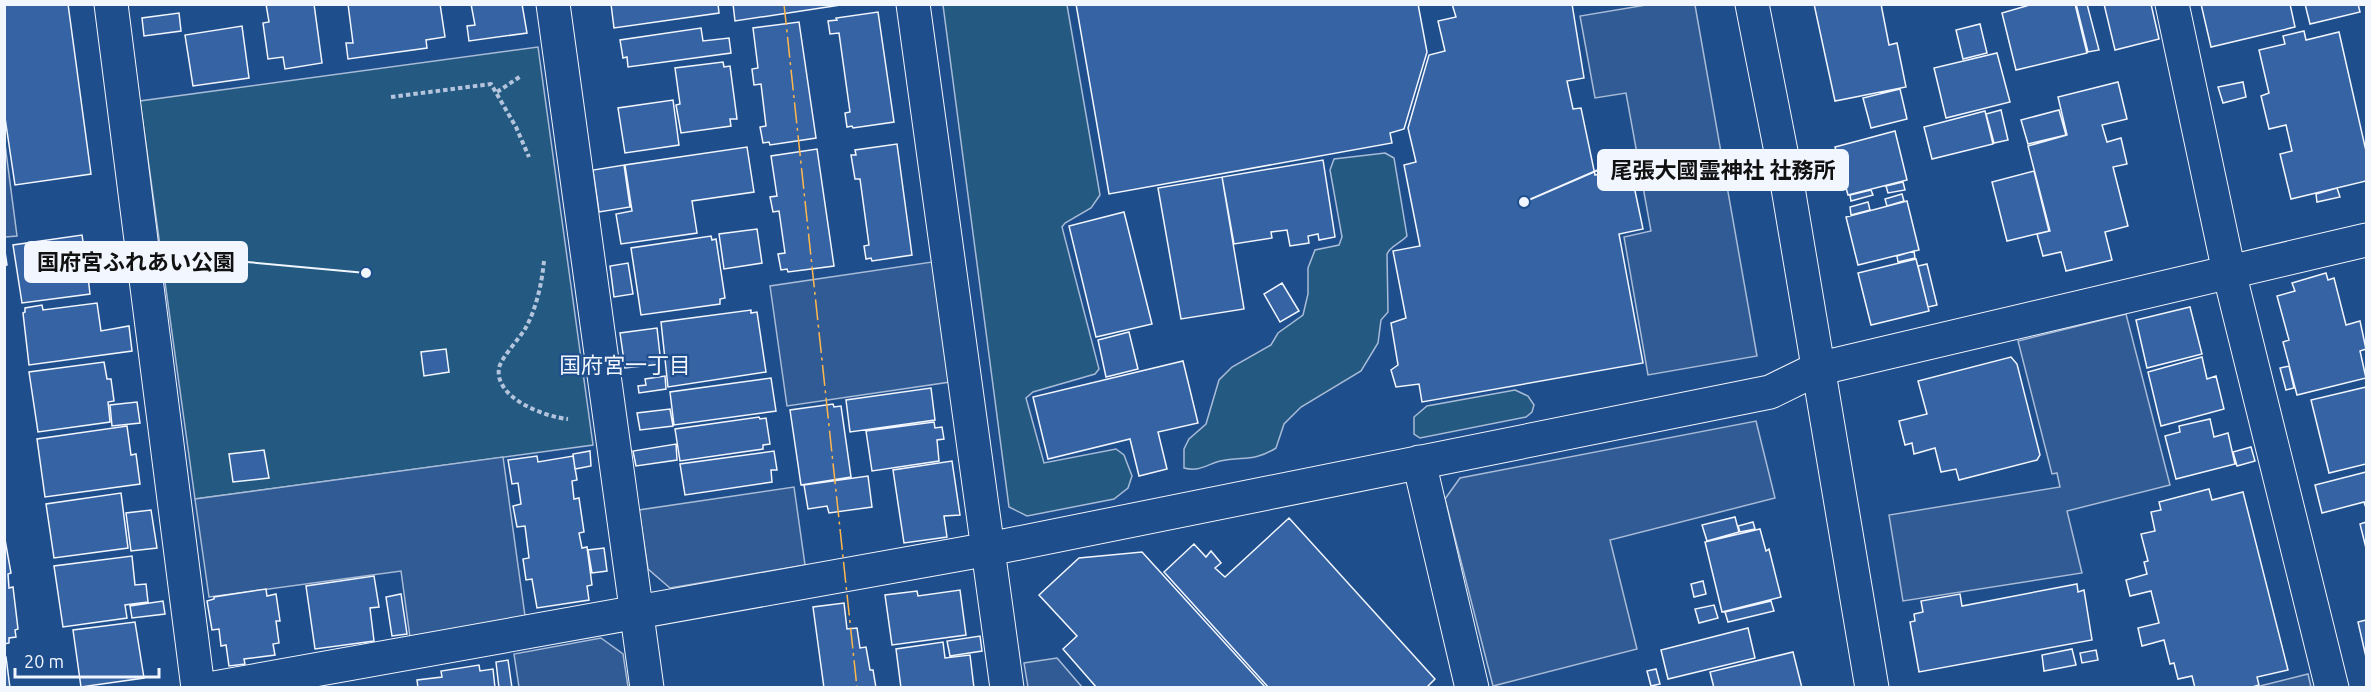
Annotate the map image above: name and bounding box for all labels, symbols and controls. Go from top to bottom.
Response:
callout: 尾張大國霊神社 社務所 [1598,150,1848,190]
text: 尾張大國霊神社 社務所 [1610,157,1836,182]
callout: 国府宮ふれあい公園 [25,242,247,282]
text: 国府宮ふれあい公園 [37,249,235,274]
district label: 国府宮一丁目 [559,352,691,377]
scale bar [15,641,159,679]
text: 20 m [24,651,64,671]

